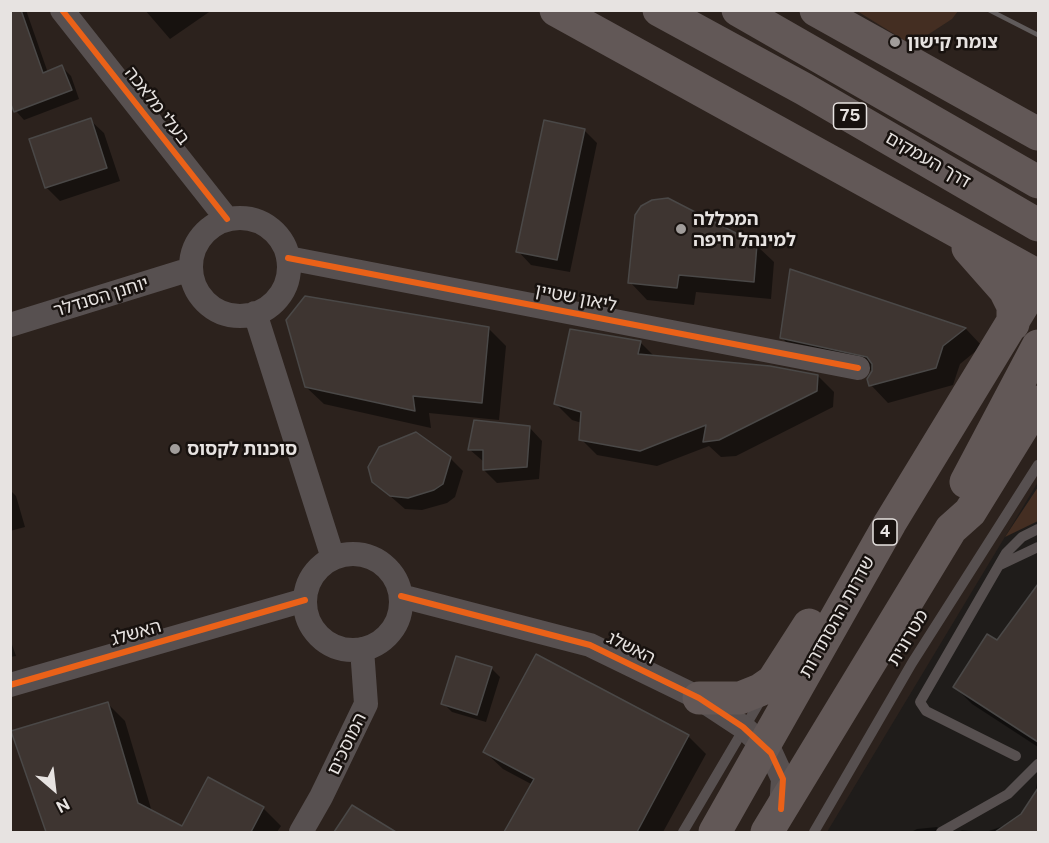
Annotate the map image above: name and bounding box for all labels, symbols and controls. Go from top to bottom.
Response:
place label: צומת קישון [907,31,998,53]
marker: צומת קישון [888,35,902,49]
street label: בעלי מלאכה [120,63,194,149]
road number: 75 [834,103,866,129]
street label: דרך העמקים [882,127,974,193]
place label: המכללה למינהל חיפה [693,208,796,250]
marker: המכללה למינהל חיפה [674,222,688,236]
street label: יוחנן הסנדלר [51,272,151,322]
street label: ליאון שטיין [533,279,619,317]
place label: סוכנות לקסוס [187,438,297,460]
marker: סוכנות לקסוס [168,442,182,456]
road number: 4 [873,519,897,545]
street label: שדרות ההסתדרות [795,552,879,682]
street label: מטרונית [883,606,933,670]
street label: האשלג [108,616,164,650]
street label: האשלג [603,627,659,669]
street label: המוסכים [323,709,371,779]
north arrow [24,759,84,819]
text: N [53,794,73,817]

